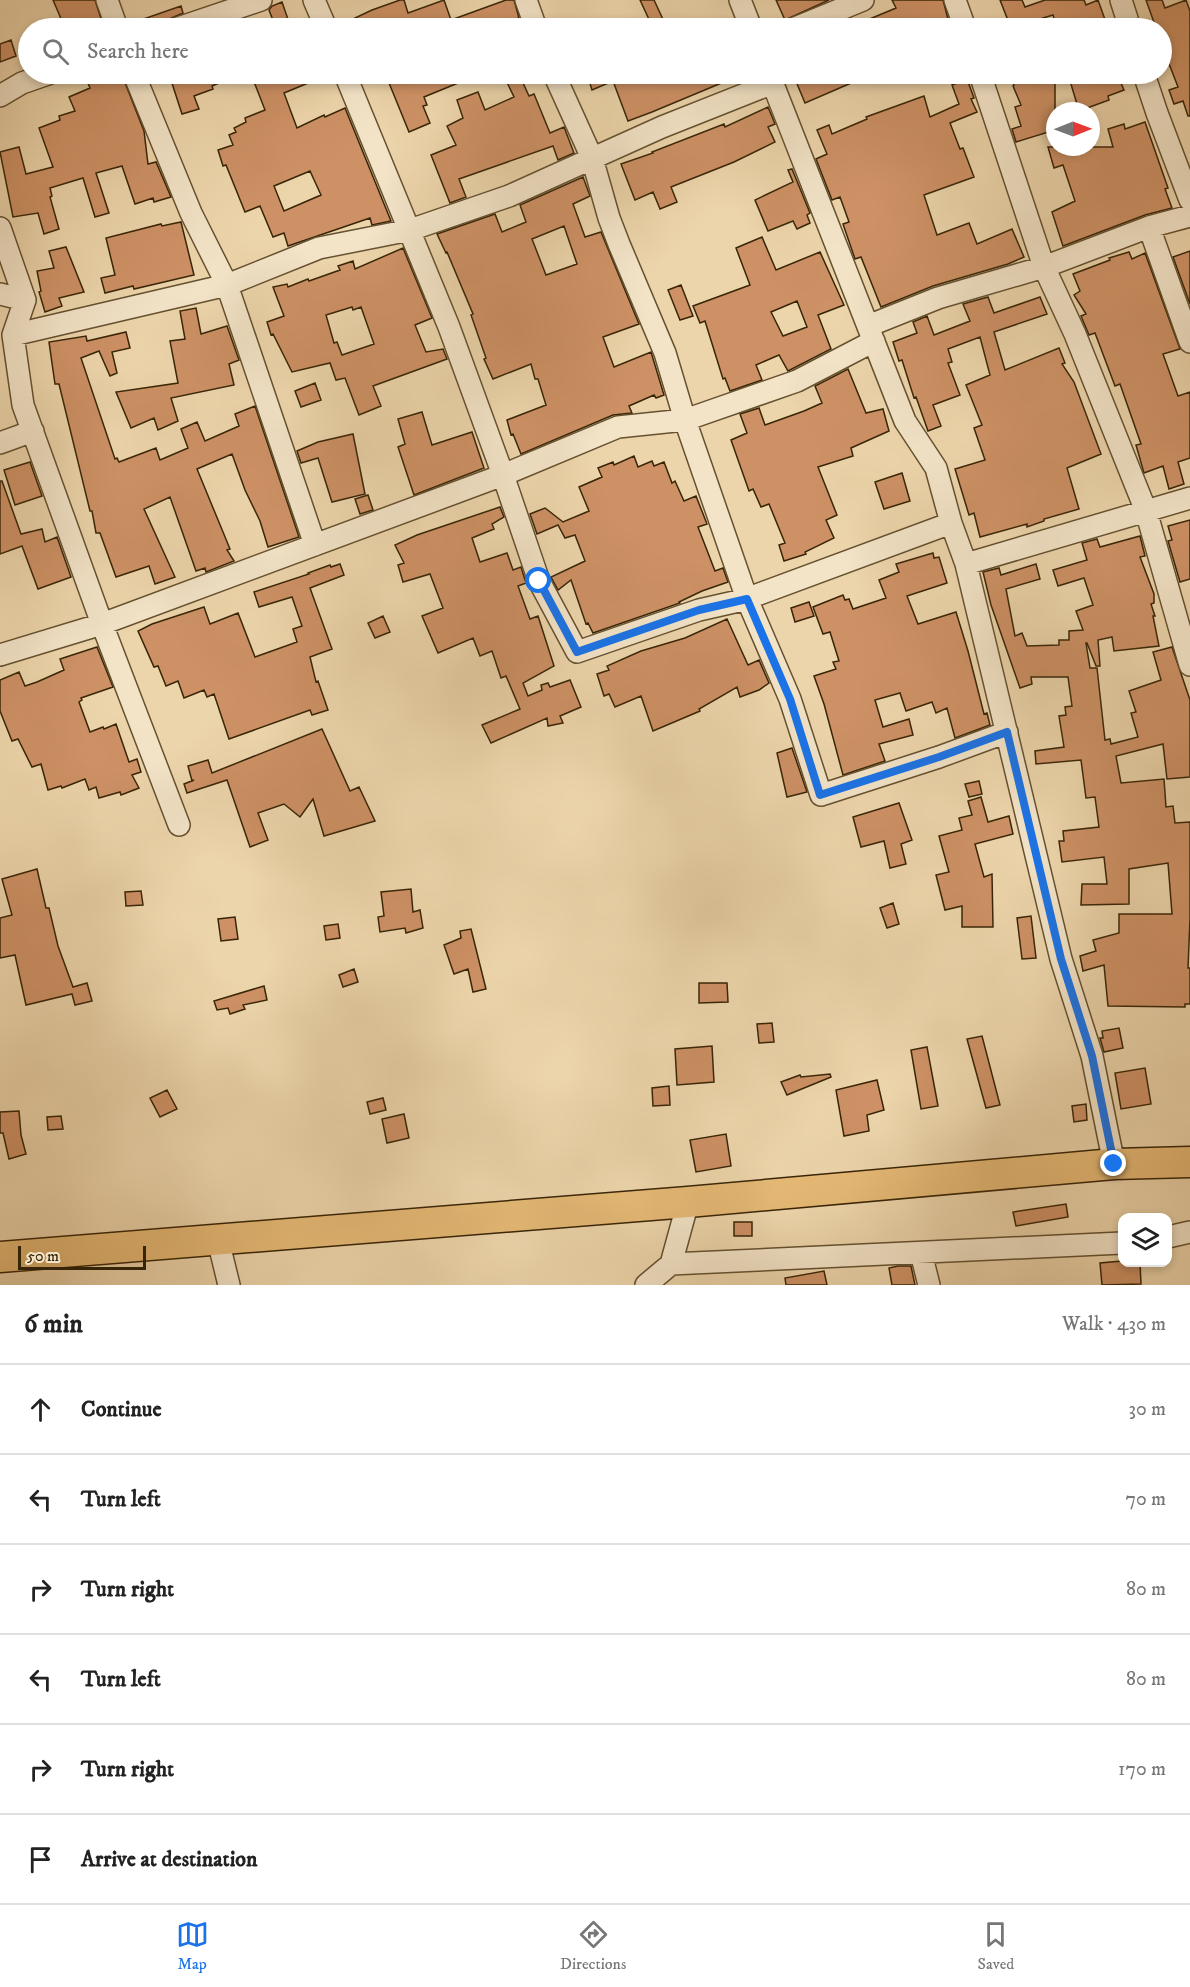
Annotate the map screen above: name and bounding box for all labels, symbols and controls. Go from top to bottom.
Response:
search box [18,18,1172,84]
icon: search [39,35,72,68]
text: Search here [87,38,189,65]
north arrow [1046,102,1100,156]
route start [525,567,551,593]
route end [1100,1150,1126,1176]
map controls [1118,1213,1172,1267]
button: layers [1118,1213,1172,1267]
scale bar [18,1243,146,1270]
text: 50 m [27,1246,59,1266]
text: 6 min [24,1308,83,1341]
text: Walk · 430 m [1062,1312,1166,1337]
icon: ahead [24,1393,57,1426]
text: Continue [81,1396,162,1423]
text: 30 m [1128,1397,1166,1422]
icon: left [24,1483,57,1516]
text: Turn left [81,1486,161,1513]
text: 70 m [1125,1487,1166,1512]
icon: right [24,1573,57,1606]
text: Turn right [81,1576,174,1603]
text: 80 m [1126,1577,1166,1602]
icon: left [24,1663,57,1696]
text: Turn left [81,1666,161,1693]
text: 80 m [1126,1667,1166,1692]
icon: right [24,1753,57,1786]
text: Turn right [81,1756,174,1783]
text: 170 m [1118,1757,1166,1782]
icon: arrive [24,1843,57,1876]
text: Arrive at destination [81,1846,258,1873]
tab: Map [176,1918,209,1974]
tab: Directions [560,1918,626,1974]
tab: Saved [978,1918,1014,1974]

